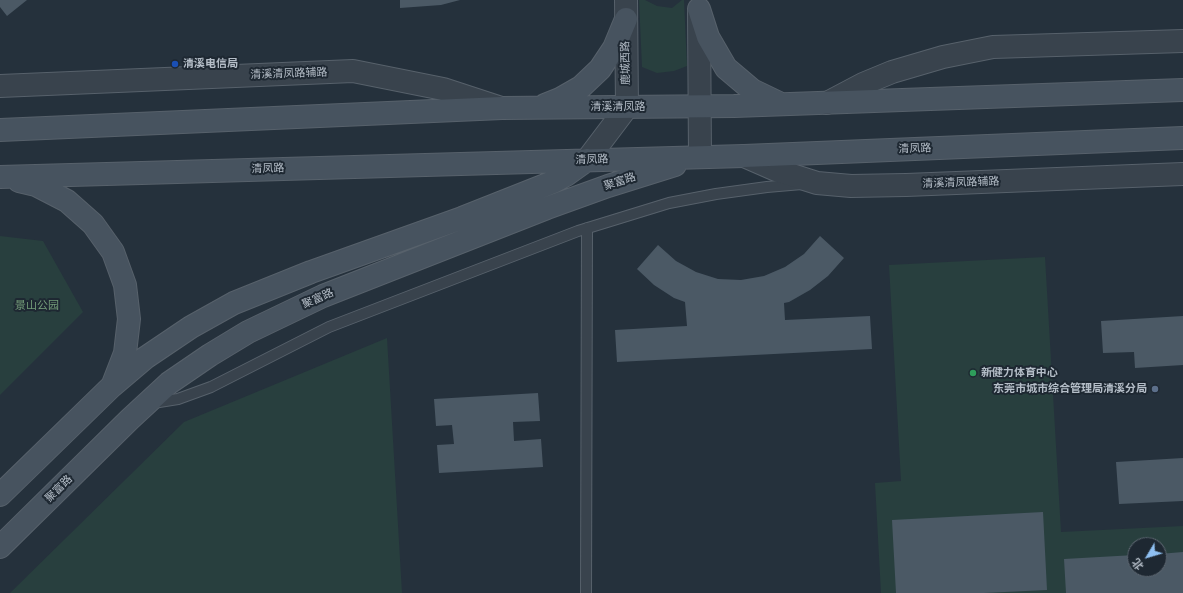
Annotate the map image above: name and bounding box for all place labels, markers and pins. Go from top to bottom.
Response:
place label: 清溪电信局 [183,57,238,71]
marker: 清溪电信局 [170,59,180,69]
place label: 新健力体育中心 [981,366,1058,380]
marker: 新健力体育中心 [968,368,978,378]
place label: 东莞市城市综合管理局清溪分局 [993,382,1147,396]
marker: 东莞市城市综合管理局清溪分局 [1150,384,1160,394]

